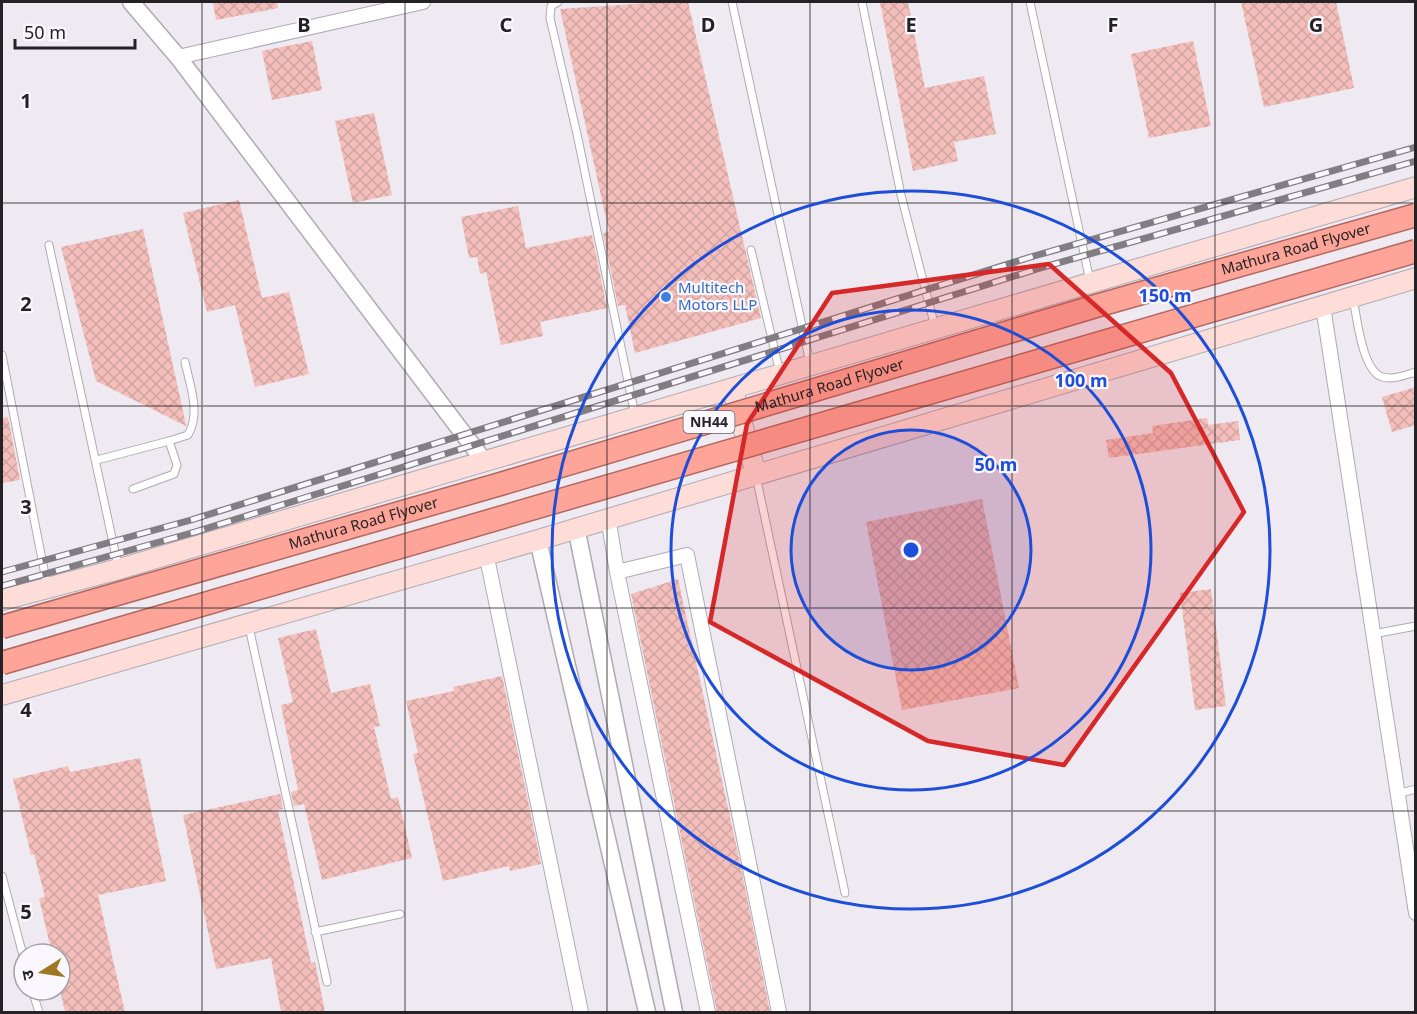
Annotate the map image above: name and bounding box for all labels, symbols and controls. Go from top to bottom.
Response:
text: B [297,11,311,38]
text: C [500,11,513,38]
text: D [701,11,715,38]
text: E [905,11,917,38]
text: F [1108,11,1118,38]
text: G [1309,11,1323,38]
scale bar [15,12,135,50]
text: 50 m [24,20,66,44]
text: 1 [20,87,32,114]
street label: Mathura Road Flyover [1219,217,1373,279]
place label: Multitech Motors LLP [678,277,757,314]
text: 150 m [1138,283,1192,307]
text: 2 [20,290,32,317]
marker: Multitech Motors LLP [659,290,673,304]
street label: Mathura Road Flyover [752,353,906,416]
text: 100 m [1054,368,1108,392]
road number: NH44 [684,411,734,433]
text: 50 m [975,452,1017,476]
street label: Mathura Road Flyover [286,491,440,553]
text: 3 [20,493,32,520]
centre of rings [901,540,921,560]
text: 4 [20,696,32,723]
text: 5 [20,898,32,925]
north arrow [12,942,72,1002]
text: उ [15,968,39,982]

